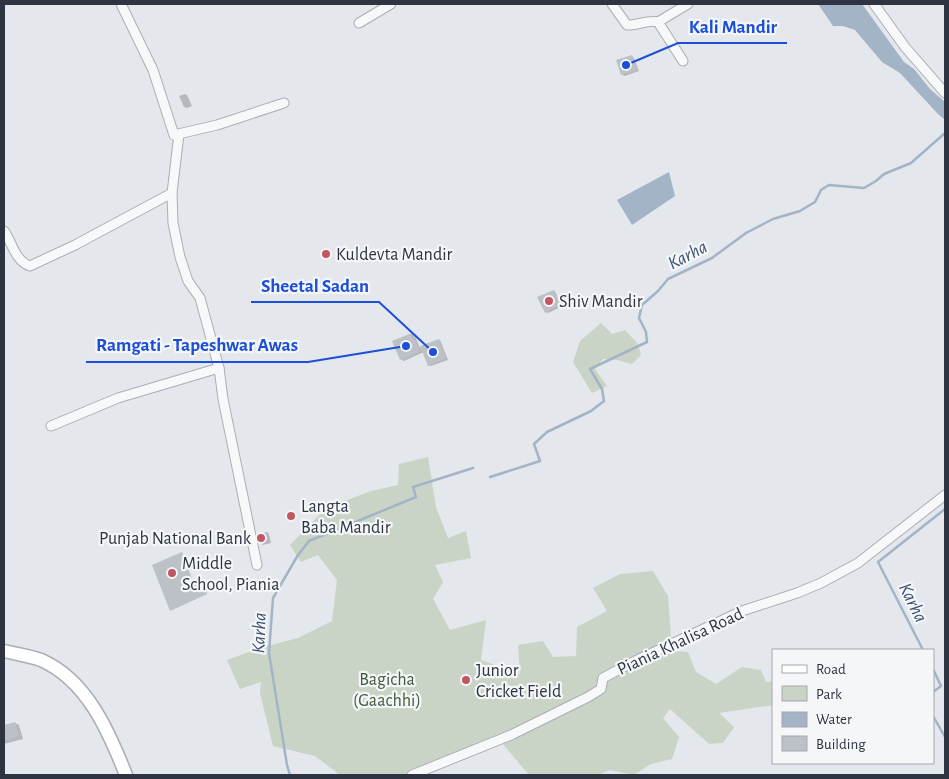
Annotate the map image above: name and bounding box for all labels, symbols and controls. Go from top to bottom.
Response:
callout: Kali Mandir [678,9,787,43]
text: Kali Mandir [689,18,778,37]
water label: Karha [665,237,710,273]
place label: Kuldevta Mandir [336,246,453,264]
marker: Kuldevta Mandir [320,248,332,260]
callout: Sheetal Sadan [251,268,379,302]
text: Sheetal Sadan [261,277,369,296]
place label: Shiv Mandir [559,293,643,311]
marker: Shiv Mandir [543,295,555,307]
callout: Ramgati - Tapeshwar Awas [86,328,308,362]
text: Ramgati - Tapeshwar Awas [96,336,298,355]
place label: Langta Baba Mandir [301,498,391,537]
marker: Langta Baba Mandir [285,510,297,522]
place label: Punjab National Bank [99,530,252,548]
marker: Punjab National Bank [255,532,267,544]
place label: Middle School, Piania [182,555,279,594]
marker: Middle School, Piania [166,567,178,579]
water label: Karha [895,580,930,625]
street label: Piania Khalisa Road [615,605,746,679]
water label: Karha [249,612,270,654]
legend [772,649,934,764]
place label: Junior Cricket Field [476,662,561,701]
text: Road [816,662,846,677]
park label: Bagicha (Gaachhi) [353,671,421,710]
marker: Junior Cricket Field [460,674,472,686]
text: Park [816,687,842,702]
text: Water [816,712,852,727]
text: Building [816,737,866,752]

